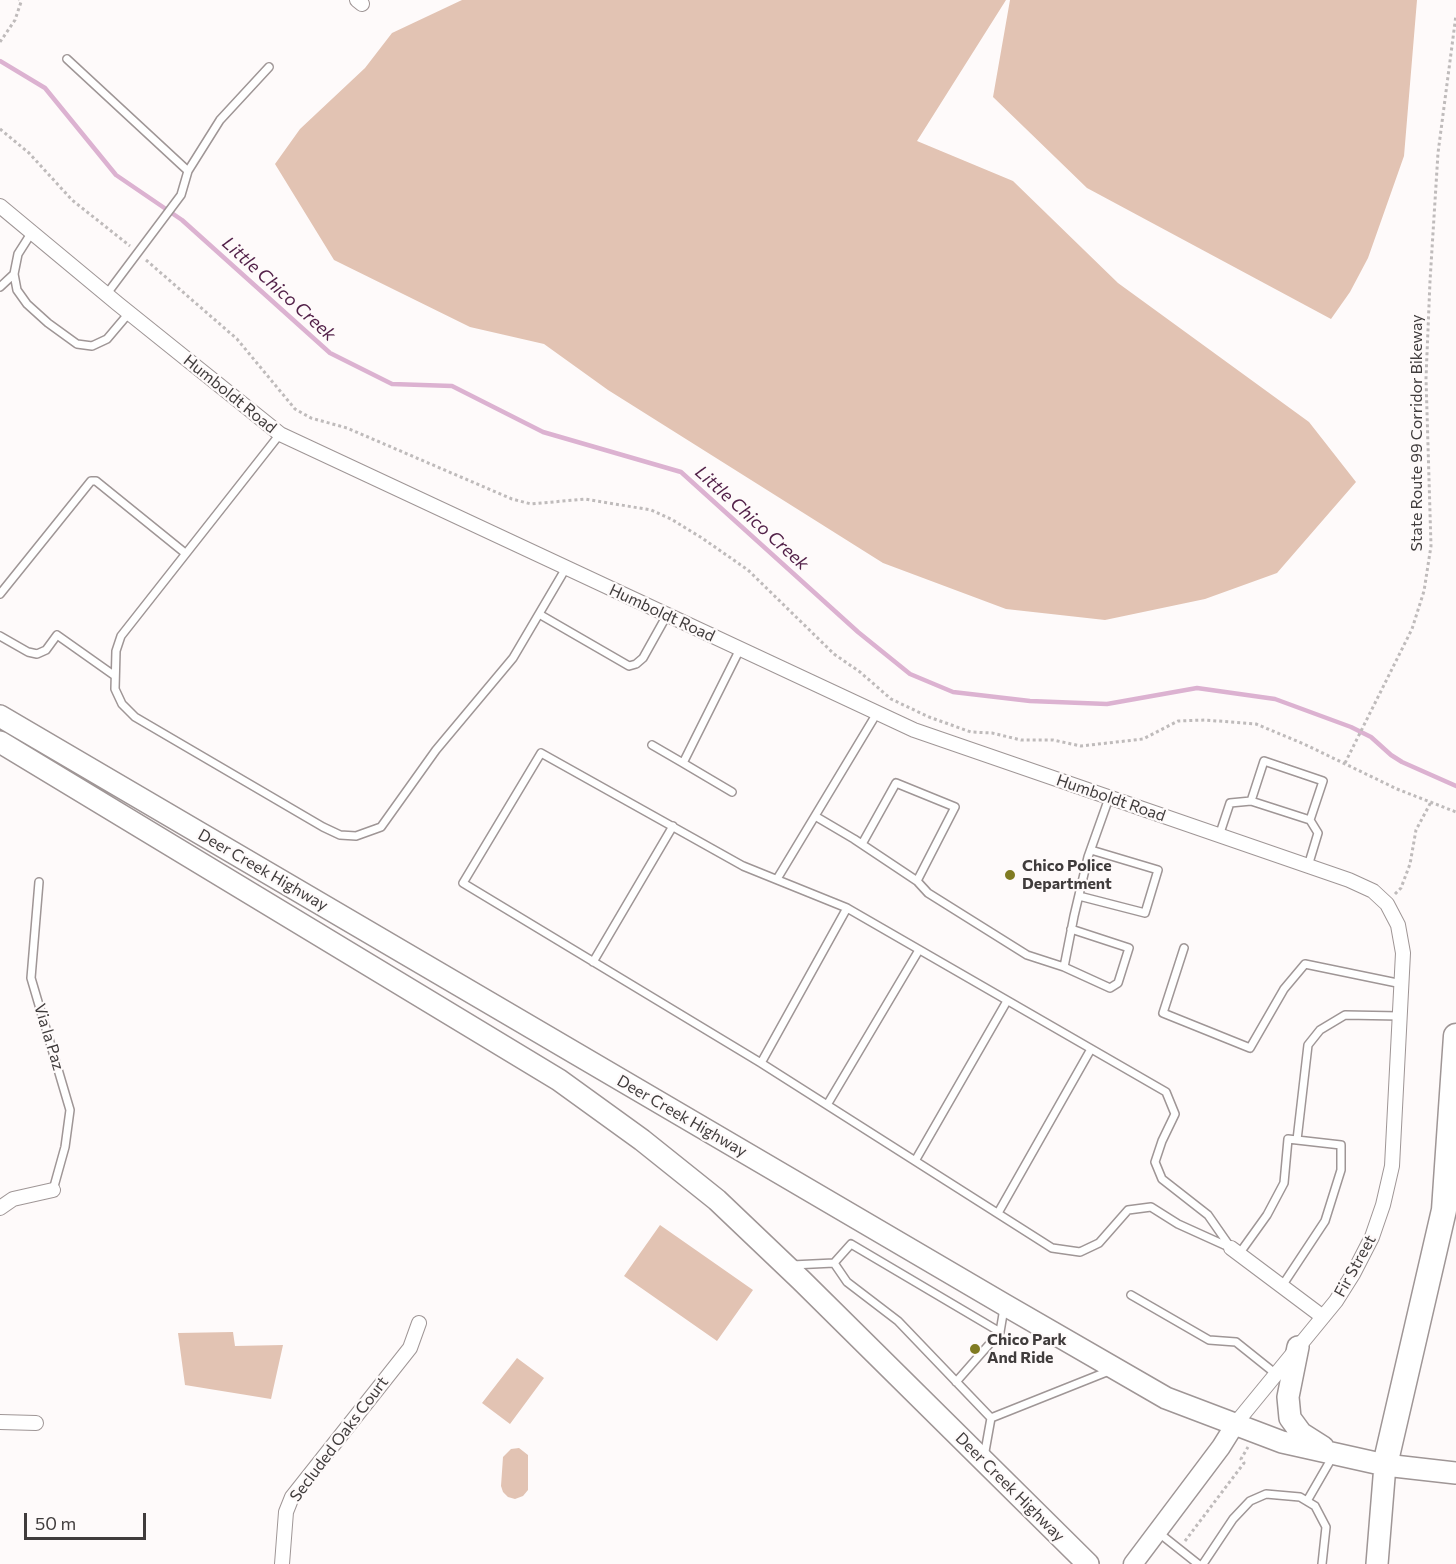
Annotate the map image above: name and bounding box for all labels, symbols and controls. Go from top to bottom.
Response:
water label: Little Chico Creek [218,232,340,346]
street label: State Route 99 Corridor Bikeway [1407,315,1427,551]
street label: Humboldt Road [180,351,280,437]
water label: Little Chico Creek [691,461,813,575]
street label: Humboldt Road [606,580,718,646]
street label: Humboldt Road [1054,770,1168,826]
street label: Deer Creek Highway [195,825,331,915]
place label: Chico Police Department [1022,856,1112,894]
marker: Chico Police Department [1003,868,1017,882]
street label: Via la Paz [30,1001,68,1073]
street label: Deer Creek Highway [614,1071,750,1161]
street label: Fir Street [1330,1232,1380,1300]
place label: Chico Park And Ride [987,1330,1067,1368]
marker: Chico Park And Ride [968,1342,982,1356]
street label: Secluded Oaks Court [286,1373,392,1505]
street label: Deer Creek Highway [951,1428,1069,1546]
scale bar [27,1501,148,1539]
text: 50 m [35,1512,76,1534]

